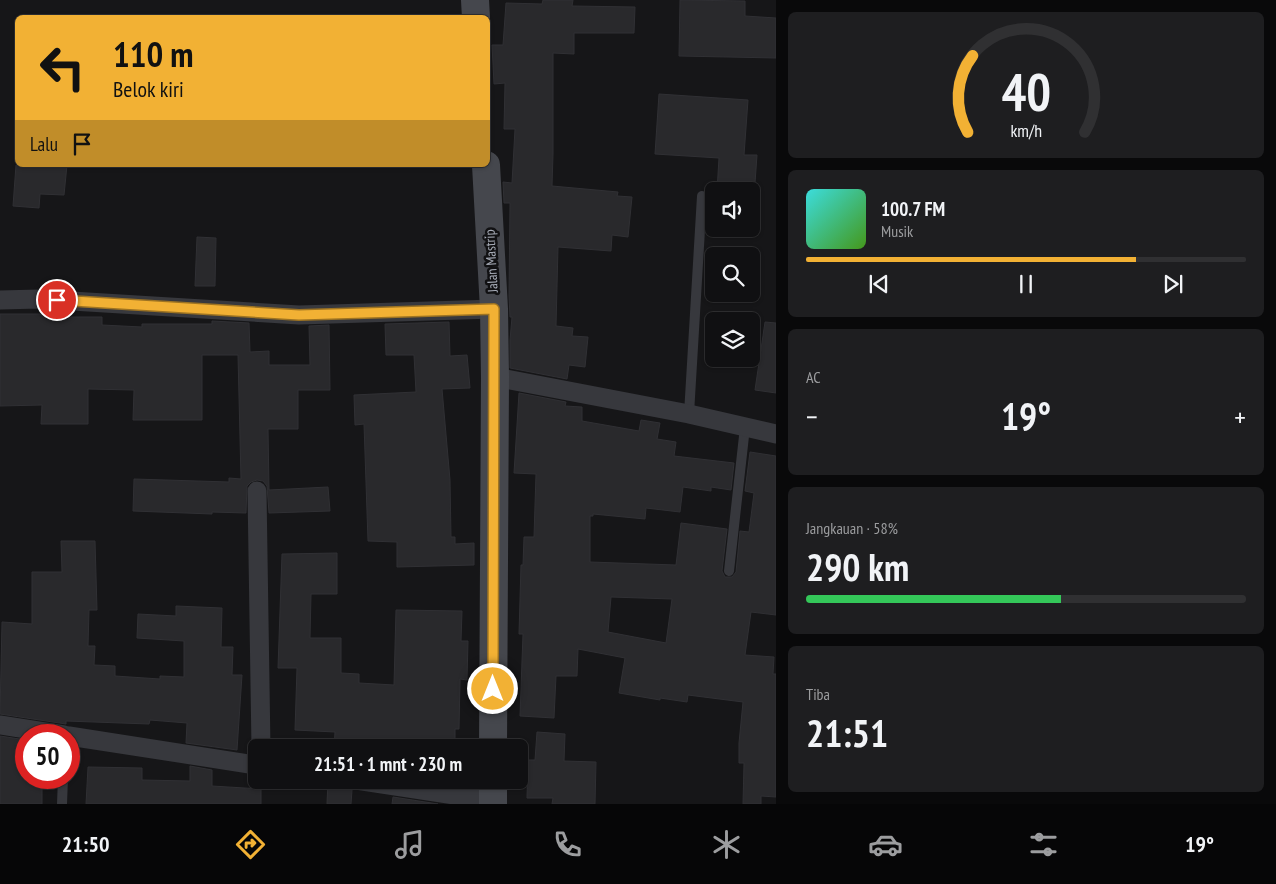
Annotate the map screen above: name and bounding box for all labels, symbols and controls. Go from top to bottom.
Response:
text: 110 m [113,31,194,77]
icon: left [30,35,95,100]
text: 40 [1001,58,1051,125]
text: Belok kiri [113,75,184,103]
text: km/h [1010,119,1042,142]
icon: arrive [68,130,96,158]
text: Lalu [30,132,58,156]
map controls [705,182,760,367]
button: sound [705,182,760,237]
text: 100.7 FM [881,197,945,221]
text: Musik [881,221,913,241]
street label: Jalan Mastrip [480,229,502,294]
button: search [705,247,760,302]
icon: previous [865,270,893,298]
icon: pause [1012,270,1040,298]
icon: next [1159,270,1187,298]
pin [36,279,78,321]
icon: arrive [43,286,71,314]
button: layers [705,312,760,367]
text: AC [806,367,821,387]
text: 19° [1001,391,1051,440]
text: − [806,398,818,435]
text: + [1234,398,1246,435]
text: Jangkauan · 58% [806,518,898,538]
text: 290 km [806,542,909,591]
position arrow [466,662,518,714]
text: Tiba [806,684,830,704]
text: 21:51 [806,708,888,757]
speed limit sign: 50 [15,724,80,789]
text: 21:51 · 1 mnt · 230 m [314,752,462,776]
icon: directions [233,827,268,862]
icon: music [392,827,427,862]
icon: phone [550,827,585,862]
icon: climate [709,827,744,862]
icon: car [868,827,903,862]
icon: filters [1026,827,1061,862]
text: 21:50 [62,830,109,858]
text: 19° [1185,830,1214,858]

